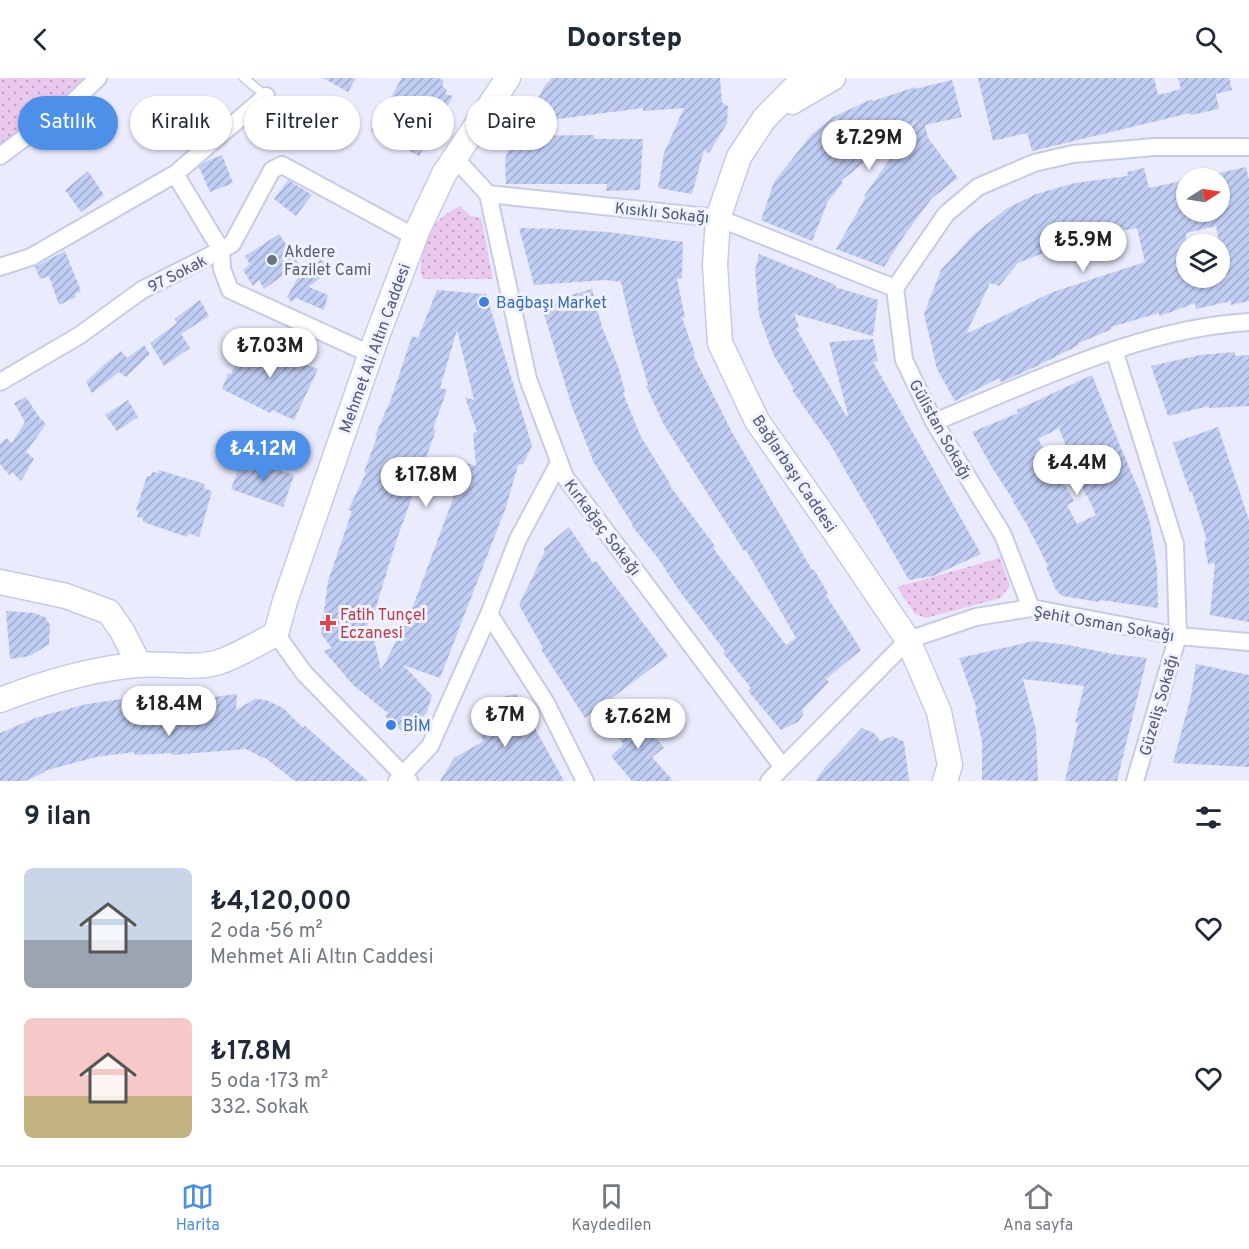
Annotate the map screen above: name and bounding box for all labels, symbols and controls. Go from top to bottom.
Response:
text: Doorstep [567,22,682,56]
icon: back [24,23,57,56]
icon: search [1192,23,1225,56]
chip: Satılık [18,96,118,150]
chip: Kiralık [130,96,232,150]
chip: Filtreler [244,96,360,150]
chip: Yeni [372,96,454,150]
chip: Daire [466,96,557,150]
pin: ₺7.29M [820,120,918,171]
text: ₺7.29M [836,126,902,152]
north arrow [1176,168,1230,222]
map controls [1176,168,1230,288]
street label: Kısıklı Sokağı [614,199,710,229]
pin: ₺5.9M [1041,222,1125,273]
text: ₺5.9M [1054,228,1112,254]
button: layers [1176,234,1230,288]
place label: Akdere Fazilet Cami [284,243,371,281]
street label: 97 Sokak [145,251,211,298]
marker: Akdere Fazilet Cami [265,253,279,267]
street label: Mehmet Ali Altın Caddesi [336,261,416,436]
place label: Bağbaşı Market [496,294,607,314]
marker: Bağbaşı Market [477,295,491,309]
pin: ₺7.03M [221,328,319,379]
text: ₺7.03M [236,334,304,360]
street label: Gülistan Sokağı [904,377,975,483]
street label: Bağlarbaşı Caddesi [747,412,840,537]
pin: ₺4.12M [214,431,312,482]
text: ₺4.12M [229,437,297,463]
pin: ₺4.4M [1035,445,1119,496]
text: ₺4.4M [1047,451,1107,477]
pin: ₺17.8M [377,457,475,508]
text: ₺17.8M [395,463,457,489]
street label: Kırkağaç Sokağı [559,476,644,580]
street label: Şehit Osman Sokağı [1032,603,1176,647]
place label: Fatih Tunçel Eczanesi [340,606,426,644]
marker: Fatih Tunçel Eczanesi [321,616,335,630]
street label: Güzeliş Sokağı [1136,653,1184,758]
pin: ₺18.4M [120,686,218,737]
text: ₺18.4M [135,692,203,718]
pin: ₺7M [476,697,534,748]
pin: ₺7.62M [589,699,687,750]
text: ₺7M [485,703,525,729]
text: ₺7.62M [605,705,671,731]
place label: BİM [403,716,431,737]
marker: BİM [384,718,398,732]
text: 9 ilan [24,801,91,834]
icon: filters [1192,801,1225,834]
text: ₺4,120,000 [210,886,352,919]
icon: home [72,892,144,964]
icon: heart [1192,912,1225,945]
text: 2 oda · 56 m² [210,919,323,945]
text: Mehmet Ali Altın Caddesi [210,945,433,971]
text: ₺17.8M [210,1036,292,1069]
icon: home [72,1042,144,1114]
icon: heart [1192,1062,1225,1095]
text: 5 oda · 173 m² [210,1069,328,1095]
text: 332. Sokak [210,1095,309,1121]
tab: Harita [176,1180,220,1236]
tab: Kaydedilen [571,1180,651,1236]
tab: Ana sayfa [1003,1180,1073,1236]

